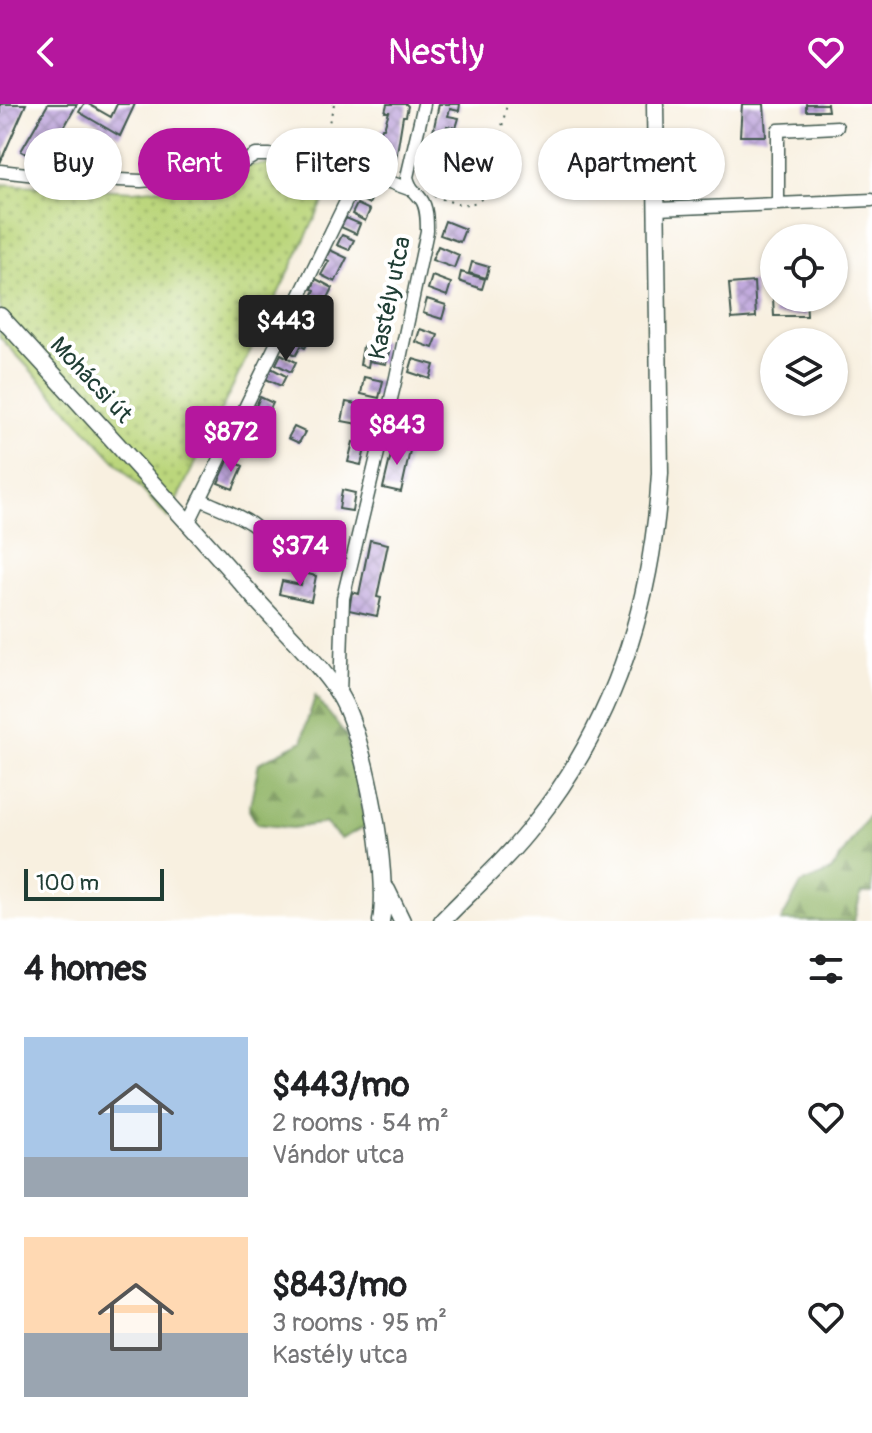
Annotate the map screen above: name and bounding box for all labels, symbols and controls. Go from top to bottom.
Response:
icon: back [24,30,68,74]
text: Nestly [388,30,484,75]
icon: heart [804,30,848,74]
chip: Buy [24,128,122,200]
chip: Rent [138,128,250,200]
chip: Filters [266,128,398,200]
chip: New [414,128,522,200]
chip: Apartment [538,128,725,200]
map controls [760,224,848,416]
button: locate [760,224,848,312]
street label: Kastély utca [363,234,417,362]
pin: $443 [239,295,333,363]
text: $443 [257,305,315,337]
button: layers [760,328,848,416]
street label: Mohácsi út [44,331,138,429]
pin: $843 [350,399,444,467]
pin: $872 [184,406,278,474]
text: $843 [369,409,425,441]
text: $872 [203,416,259,448]
pin: $374 [253,520,347,588]
text: $374 [271,530,329,562]
scale bar [24,865,164,901]
text: 100 m [36,869,99,897]
icon: filters [804,947,848,991]
text: 4 homes [24,948,146,991]
text: $443/mo [272,1064,410,1107]
icon: home [88,1069,184,1165]
icon: heart [804,1095,848,1139]
text: 2 rooms · 54 m² [272,1107,449,1139]
text: Vándor utca [272,1139,404,1171]
text: $843/mo [272,1264,407,1307]
icon: home [88,1269,184,1365]
icon: heart [804,1295,848,1339]
text: 3 rooms · 95 m² [272,1307,447,1339]
text: Kastély utca [272,1339,408,1371]

